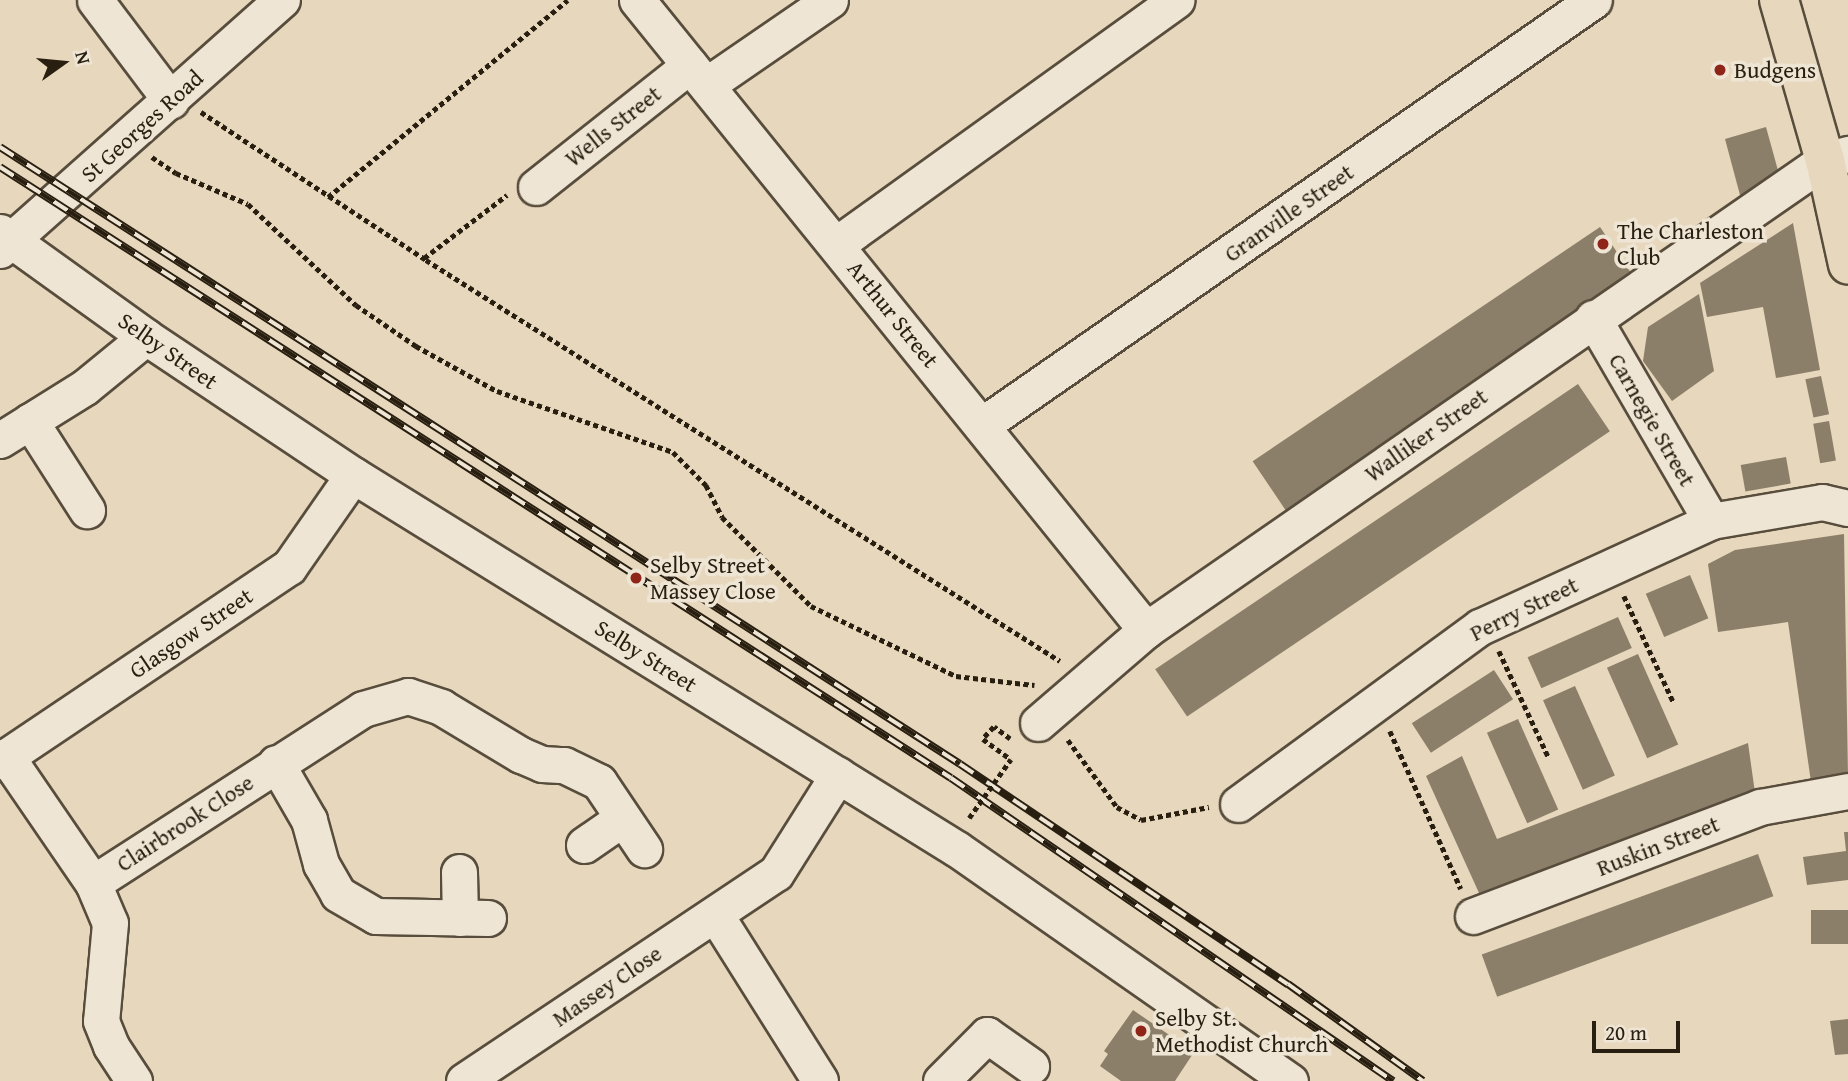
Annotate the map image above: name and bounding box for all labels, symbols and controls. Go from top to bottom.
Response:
north arrow [28,28,98,98]
text: N [68,48,98,67]
place label: Budgens [1734,56,1816,84]
marker: Budgens [1712,62,1728,78]
street label: St Georges Road [75,64,209,188]
street label: Wells Street [559,80,667,172]
street label: Granville Street [1219,158,1359,268]
place label: The Charleston Club [1617,217,1764,271]
marker: The Charleston Club [1595,236,1611,252]
street label: Arthur Street [841,255,945,373]
street label: Selby Street [113,307,223,395]
street label: Carnegie Street [1603,349,1701,491]
street label: Walliker Street [1359,383,1493,487]
place label: Selby Street Massey Close [650,551,776,605]
marker: Selby Street Massey Close [628,570,644,586]
street label: Perry Street [1465,571,1583,647]
street label: Glasgow Street [124,582,258,684]
street label: Selby Street [590,614,702,698]
street label: Clairbrook Close [111,769,259,877]
street label: Ruskin Street [1593,810,1723,882]
street label: Massey Close [547,939,667,1033]
place label: Selby St. Methodist Church [1155,1004,1328,1058]
scale bar [1596,1007,1684,1052]
text: 20 m [1605,1017,1647,1048]
marker: Selby St. Methodist Church [1133,1023,1149,1039]

